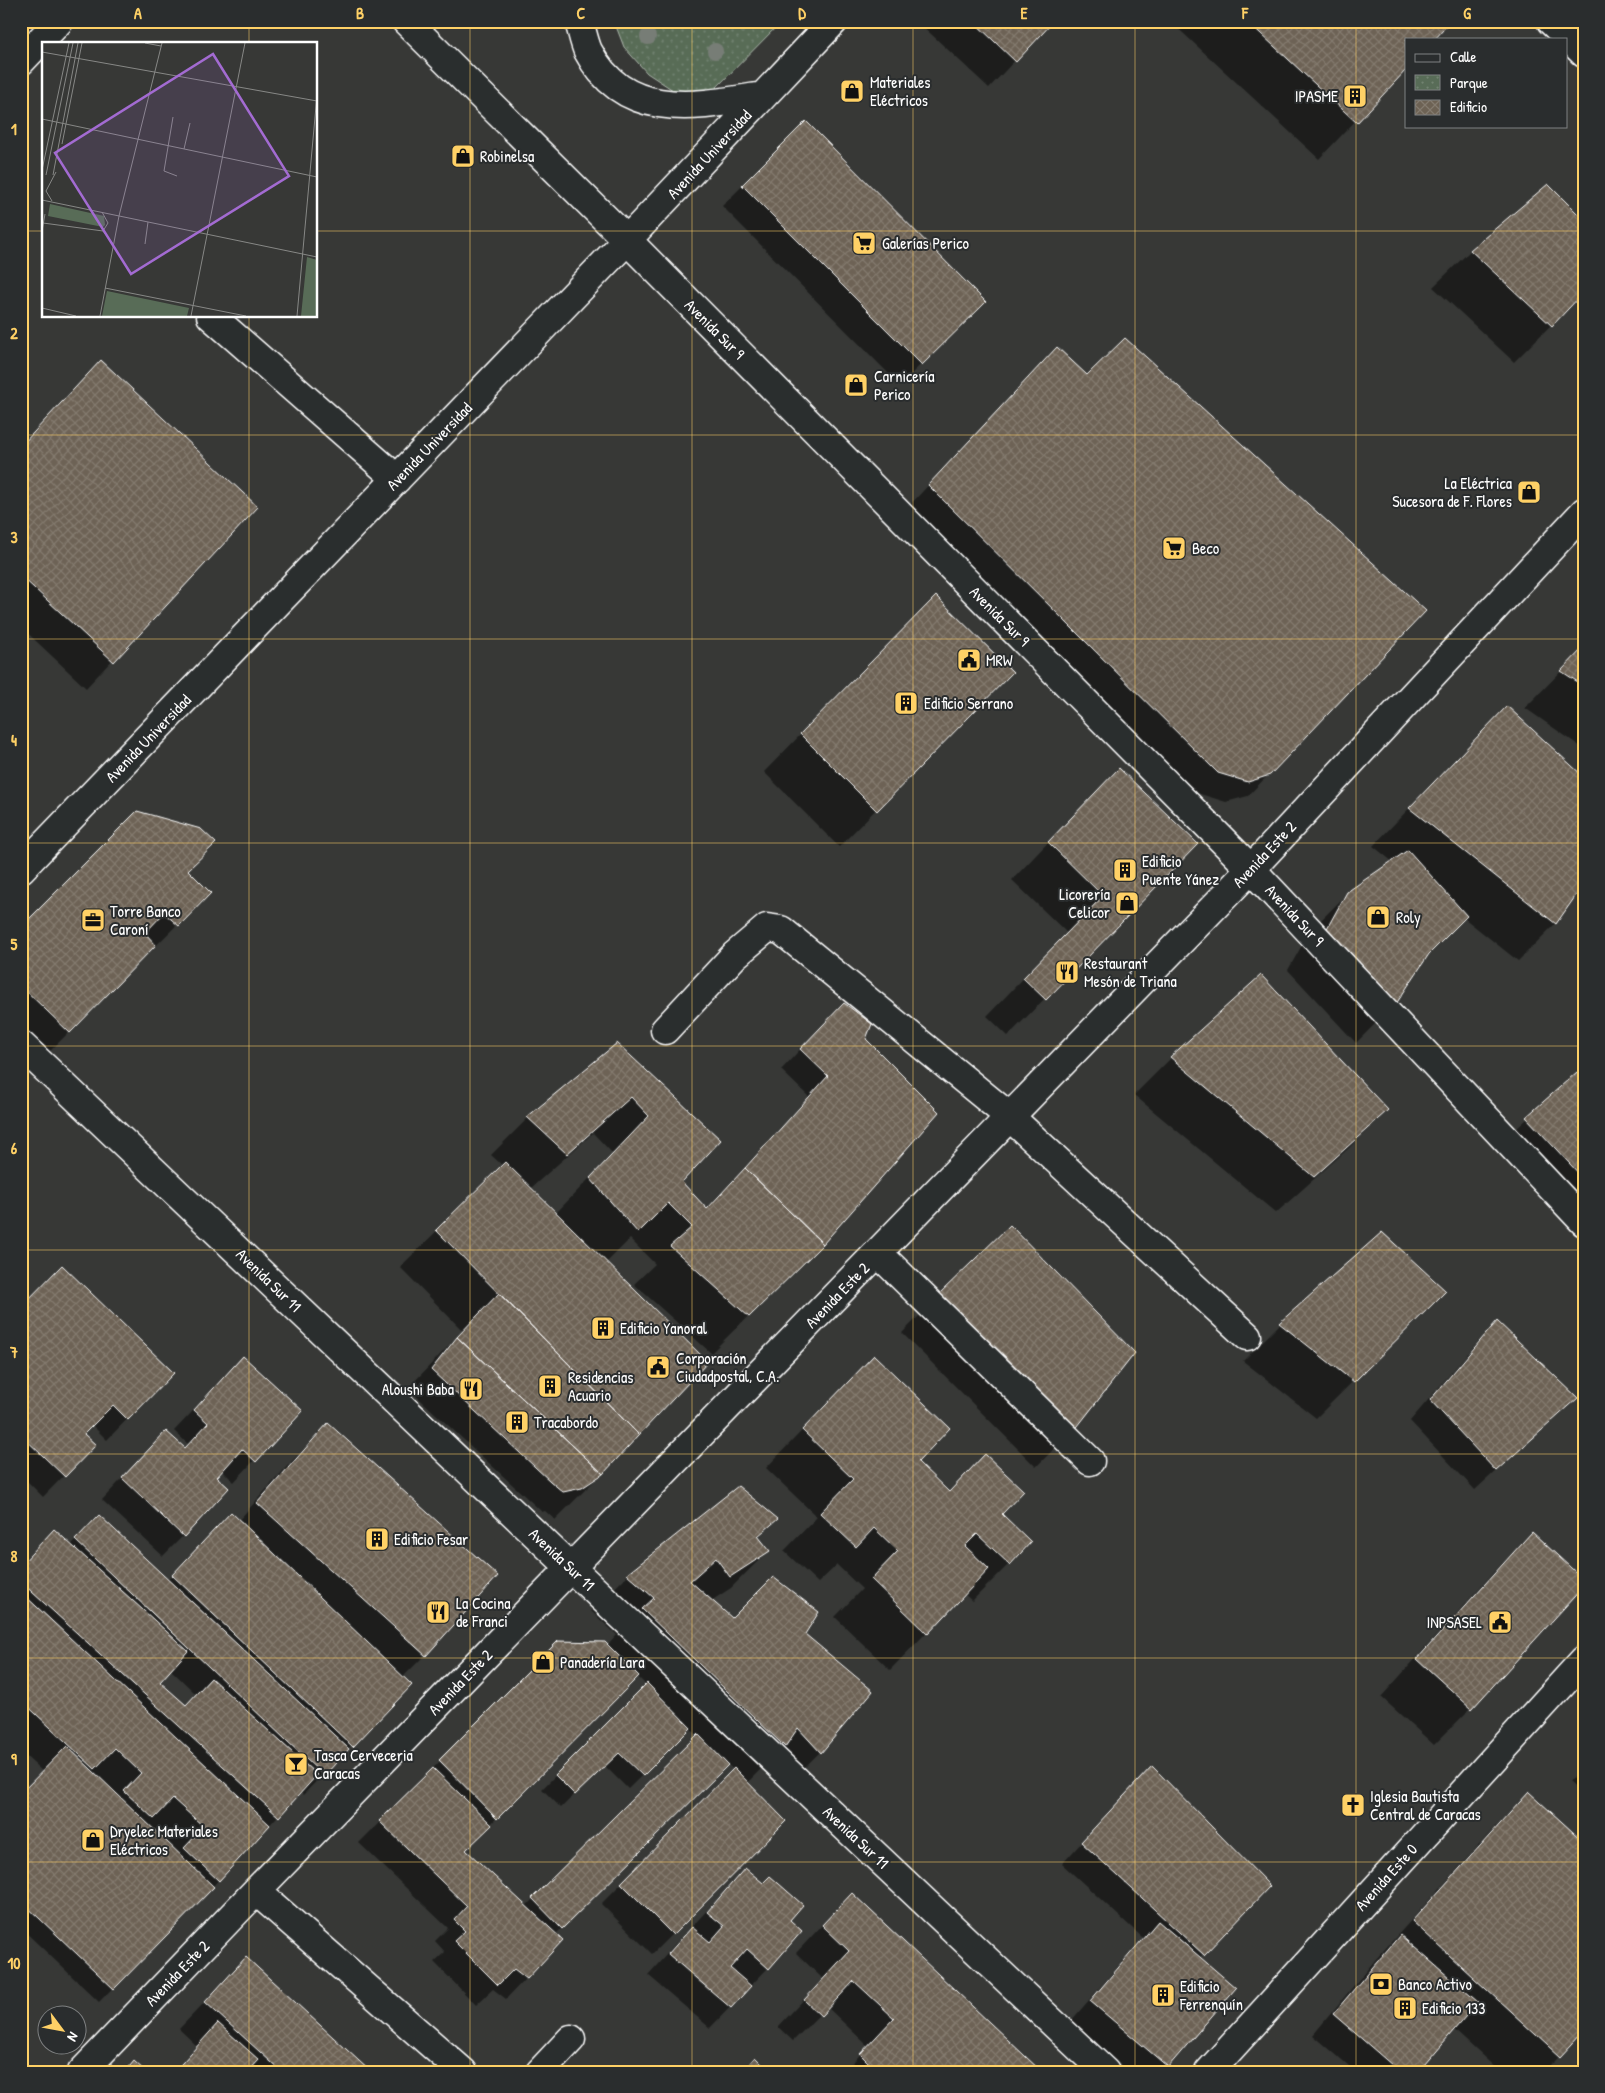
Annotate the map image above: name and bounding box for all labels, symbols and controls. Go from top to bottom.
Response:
text: A [134,2,142,24]
text: B [356,2,364,24]
text: C [577,2,586,24]
text: D [798,2,806,24]
text: E [1020,2,1028,24]
text: F [1241,2,1249,24]
text: G [1463,2,1471,24]
legend [1405,38,1568,128]
inset map [42,42,318,318]
text: Calle [1450,46,1477,67]
place label: Materiales Eléctricos [870,71,930,111]
text: Parque [1450,72,1488,93]
shop icon: Materiales Eléctricos [839,78,865,104]
building icon: IPASME [1342,83,1368,109]
place label: IPASME [1295,85,1338,107]
text: Edificio [1450,96,1487,117]
street label: Avenida Universidad [662,105,756,203]
text: 1 [11,118,17,140]
shop icon: Robinelsa [450,143,476,169]
place label: Robinelsa [480,145,534,167]
supermarket icon: Galerías Perico [851,230,877,256]
place label: Galerías Perico [882,232,969,254]
street label: Avenida Sur 9 [680,294,750,364]
text: 2 [10,322,18,344]
place label: Carnicería Perico [874,365,935,405]
shop icon: Carnicería Perico [843,372,869,398]
street label: Avenida Universidad [381,397,477,495]
place label: La Eléctrica Sucesora de F. Flores [1392,472,1512,512]
shop icon: La Eléctrica Sucesora de F. Flores [1516,479,1542,505]
text: 3 [10,526,18,548]
supermarket icon: Beco [1161,535,1187,561]
place label: Beco [1192,537,1220,559]
street label: Avenida Sur 9 [965,581,1035,651]
public building icon: MRW [956,647,982,673]
place label: MRW [986,649,1013,671]
street label: Avenida Universidad [100,689,196,787]
building icon: Edificio Serrano [893,690,919,716]
place label: Edificio Serrano [924,692,1014,714]
text: 4 [11,729,17,751]
street label: Avenida Este 2 [1227,815,1301,892]
place label: Edificio Puente Yánez [1142,850,1219,890]
building icon: Edificio Puente Yánez [1112,857,1138,883]
street label: Avenida Sur 9 [1261,879,1329,951]
place label: Licorería Celicor [1059,883,1110,923]
shop icon: Licorería Celicor [1114,890,1140,916]
place label: Torre Banco Caroní [110,900,181,940]
shop icon: Roly [1365,904,1391,930]
place label: Roly [1396,906,1421,928]
office icon: Torre Banco Caroní [80,907,106,933]
text: 5 [11,933,18,955]
place label: Restaurant Mesón de Triana [1084,952,1177,992]
restaurant icon: Restaurant Mesón de Triana [1054,959,1080,985]
text: 6 [11,1137,18,1159]
street label: Avenida Sur 11 [232,1243,307,1317]
street label: Avenida Este 2 [800,1257,874,1333]
building icon: Edificio Yanoral [590,1315,616,1341]
place label: Edificio Yanoral [620,1317,708,1339]
text: 7 [9,1341,18,1363]
place label: Corporación Ciudadpostal, C.A. [676,1347,779,1387]
public building icon: Corporación Ciudadpostal, C.A. [645,1354,671,1380]
place label: Residencias Acuario [568,1366,633,1406]
building icon: Residencias Acuario [537,1373,563,1399]
restaurant icon: Aloushi Baba [458,1376,484,1402]
place label: Aloushi Baba [382,1378,454,1400]
building icon: Tracabordo [504,1409,530,1435]
place label: Tracabordo [534,1411,599,1433]
street label: Avenida Sur 11 [524,1523,600,1595]
building icon: Edificio Fesar [364,1526,390,1552]
place label: Edificio Fesar [394,1528,468,1550]
text: 8 [11,1545,18,1567]
place label: La Cocina de Franci [456,1592,510,1632]
restaurant icon: La Cocina de Franci [425,1599,451,1625]
public building icon: INPSASEL [1487,1609,1513,1635]
place label: INPSASEL [1427,1611,1482,1633]
street label: Avenida Este 2 [423,1644,497,1720]
shop icon: Panadería Lara [530,1649,556,1675]
place label: Panadería Lara [560,1651,644,1673]
place label: Tasca Cerveceria Caracas [314,1744,413,1784]
text: 9 [11,1748,17,1770]
bar icon: Tasca Cerveceria Caracas [283,1751,309,1777]
place label: Iglesia Bautista Central de Caracas [1370,1785,1481,1825]
church icon: Iglesia Bautista Central de Caracas [1340,1792,1366,1818]
street label: Avenida Sur 11 [818,1801,894,1873]
place label: Dryelec Materiales Eléctricos [110,1820,218,1860]
shop icon: Dryelec Materiales Eléctricos [80,1827,106,1853]
street label: Avenida Este 0 [1350,1839,1422,1915]
street label: Avenida Este 2 [140,1935,214,2011]
text: 10 [8,1952,20,1974]
bank icon: Banco Activo [1368,1971,1394,1997]
place label: Banco Activo [1398,1973,1472,1995]
place label: Edificio Ferrenquín [1179,1975,1243,2015]
building icon: Edificio Ferrenquín [1150,1982,1176,2008]
building icon: Edificio 133 [1392,1995,1418,2021]
place label: Edificio 133 [1422,1997,1485,2019]
north arrow [38,2006,88,2056]
text: N [63,2029,83,2046]

